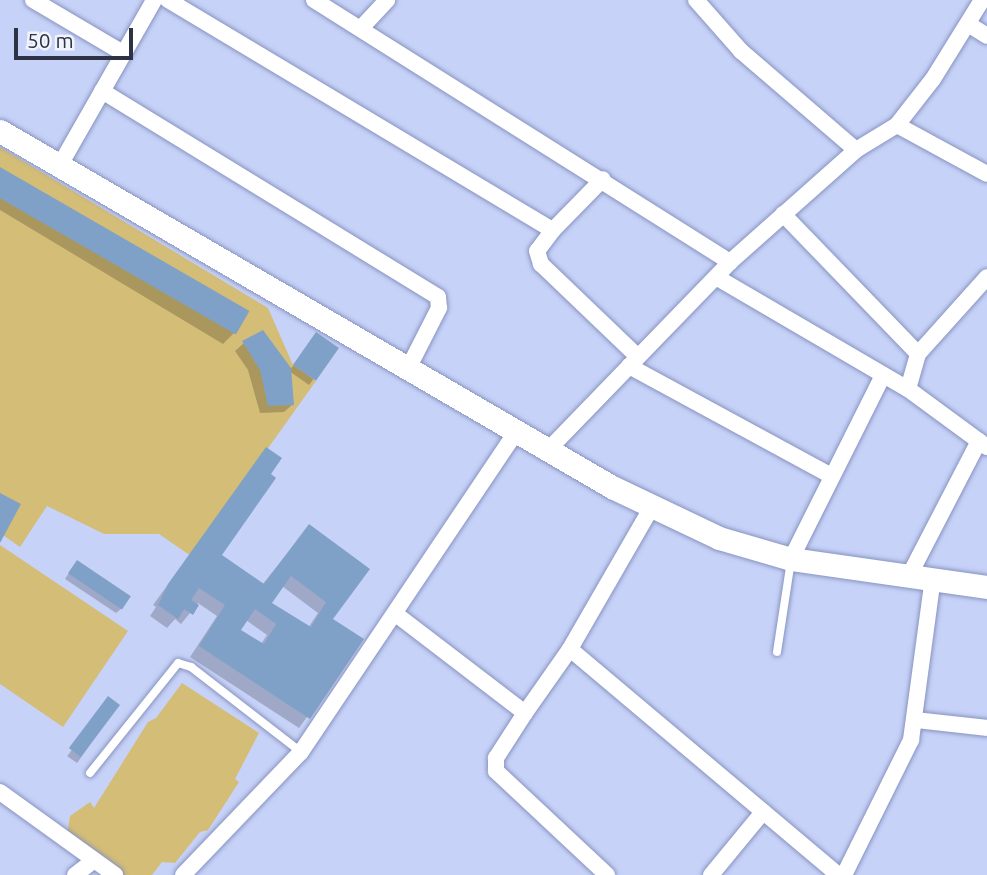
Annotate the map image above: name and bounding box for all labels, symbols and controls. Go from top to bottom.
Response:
scale bar [18,14,136,58]
text: 50 m [27,28,74,52]

